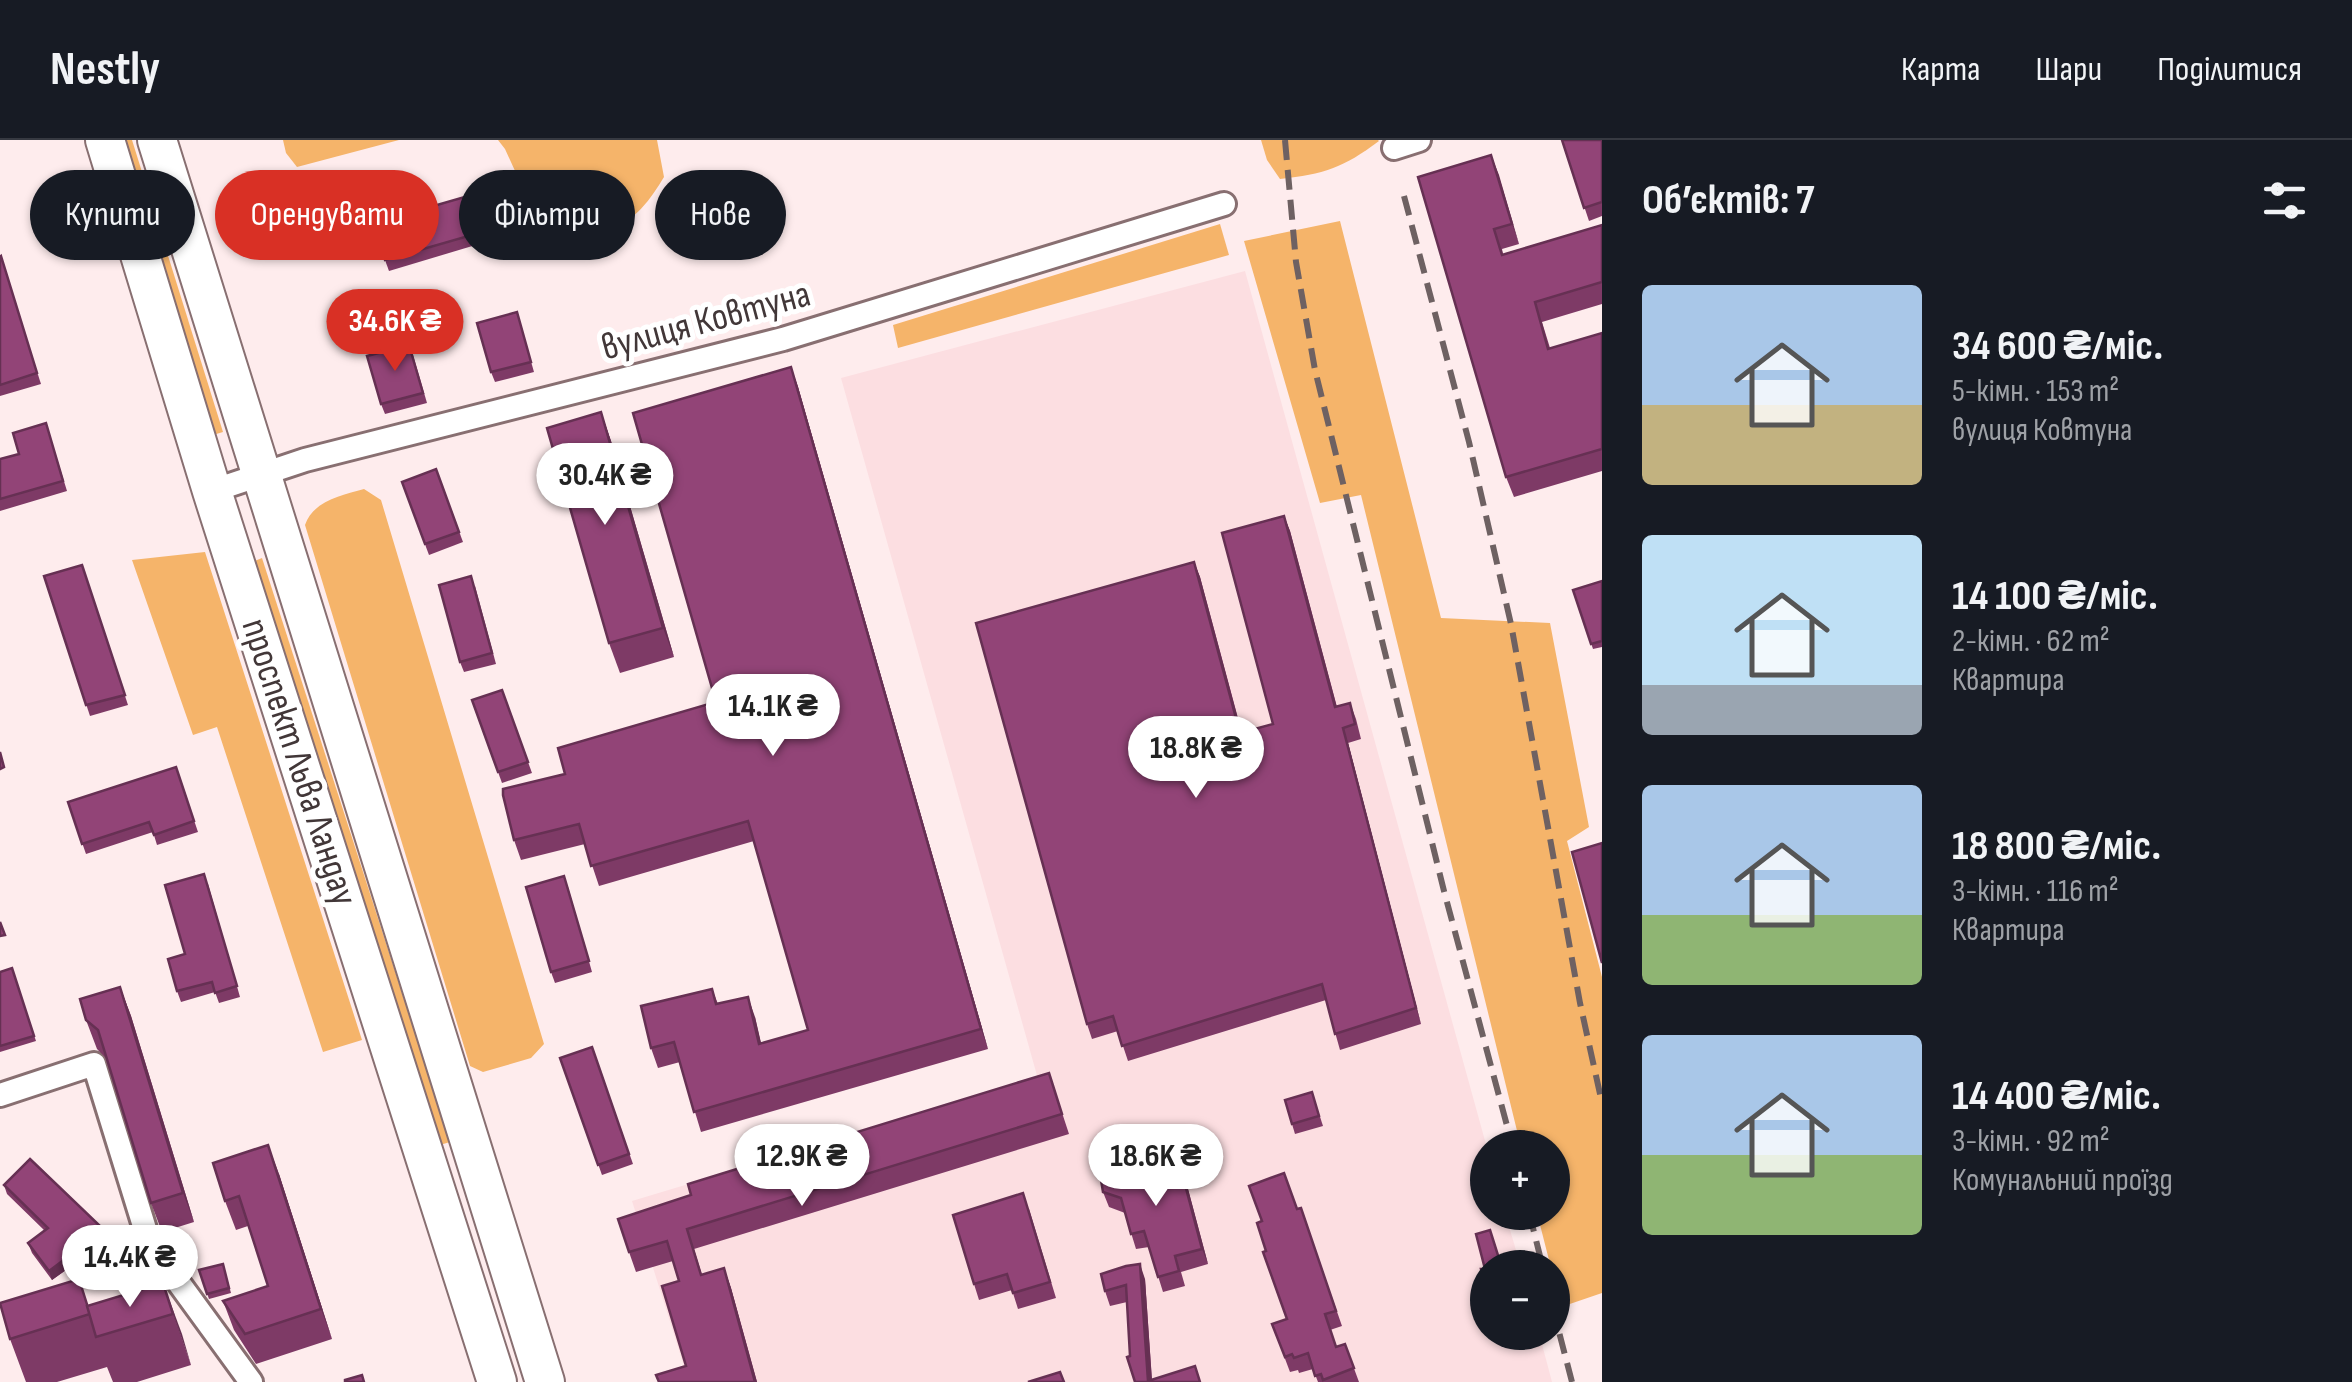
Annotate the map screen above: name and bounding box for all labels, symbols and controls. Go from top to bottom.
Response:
text: Nestly [50,41,160,98]
text: Карта [1901,48,1981,91]
text: Шари [2036,48,2102,91]
text: Поділитися [2157,48,2302,91]
chip: Купити [30,170,195,260]
chip: Орендувати [215,170,439,260]
chip: Фільтри [459,170,635,260]
chip: Нове [655,170,786,260]
icon: filters [2257,173,2312,228]
text: Об’єктів: 7 [1642,175,1814,226]
street label: вулиця Ковтуна [597,272,815,370]
pin: 34.6K ₴ [303,289,487,374]
text: 34.6K ₴ [348,302,442,341]
text: 34 600 ₴/міс. [1952,321,2163,372]
icon: home [1722,325,1842,445]
text: 5-кімн. · 153 m² [1952,372,2119,411]
text: вулиця Ковтуна [1952,411,2132,450]
pin: 30.4K ₴ [513,443,697,528]
text: 30.4K ₴ [558,456,652,495]
text: 14 100 ₴/міс. [1952,571,2158,622]
icon: home [1722,575,1842,695]
street label: проспект Льва Ландау [231,613,367,911]
text: 2-кімн. · 62 m² [1952,622,2110,661]
text: Квартира [1952,661,2064,700]
pin: 14.1K ₴ [681,674,865,759]
text: 14.1K ₴ [728,687,818,726]
pin: 18.8K ₴ [1104,716,1288,801]
text: 18.8K ₴ [1150,729,1242,768]
text: 18 800 ₴/міс. [1952,821,2161,872]
icon: home [1722,825,1842,945]
text: 3-кімн. · 116 m² [1952,872,2119,911]
text: Квартира [1952,911,2064,950]
text: 14 400 ₴/міс. [1952,1071,2161,1122]
icon: home [1722,1075,1842,1195]
text: 3-кімн. · 92 m² [1952,1122,2110,1161]
pin: 12.9K ₴ [710,1124,894,1209]
pin: 18.6K ₴ [1064,1124,1248,1209]
map controls [1470,1130,1570,1350]
button: + [1470,1130,1570,1230]
text: 12.9K ₴ [756,1137,848,1176]
text: 18.6K ₴ [1110,1137,1202,1176]
text: Комунальний проїзд [1952,1161,2173,1200]
pin: 14.4K ₴ [38,1225,222,1310]
text: 14.4K ₴ [84,1238,176,1277]
button: − [1470,1250,1570,1350]

